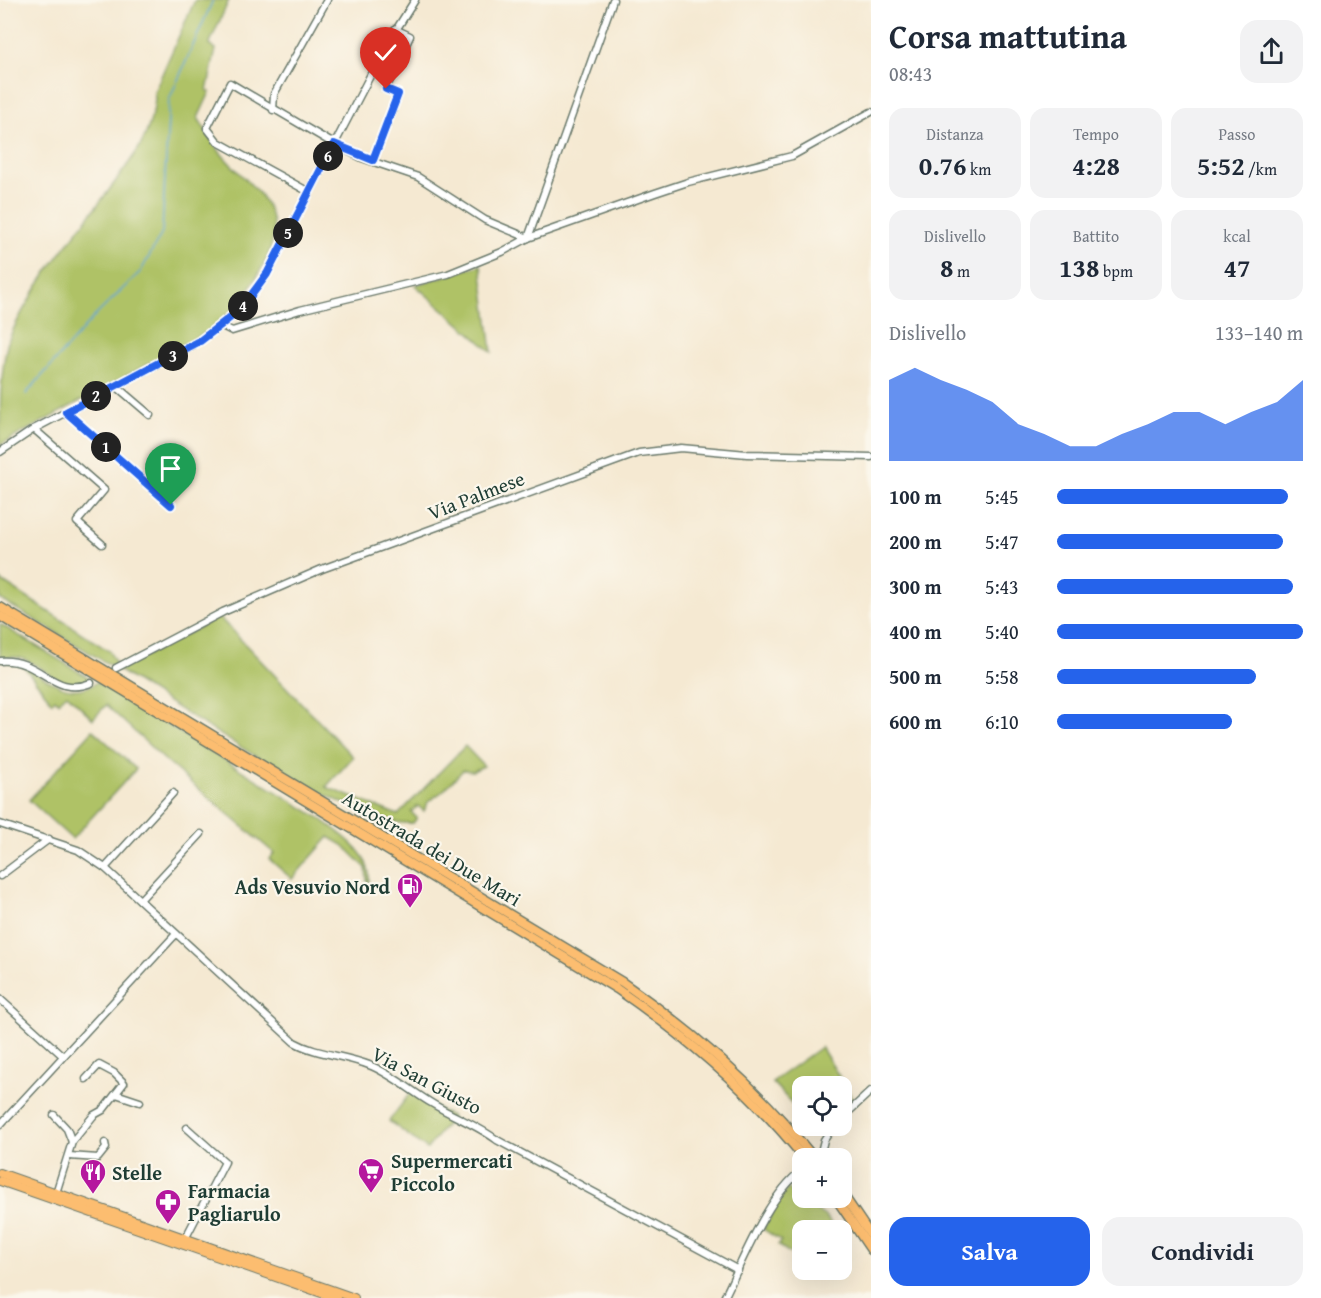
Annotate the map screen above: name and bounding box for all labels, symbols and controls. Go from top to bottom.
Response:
text: Corsa mattutina [889,12,1127,60]
button: share [1240,20,1303,83]
pin [360,27,411,89]
icon: check [369,36,402,69]
text: 08:43 [889,59,932,88]
text: Distanza [926,122,984,146]
text: Tempo [1073,122,1119,146]
text: Passo [1218,122,1256,146]
pin: 6 [313,141,343,171]
text: 6 [324,144,332,168]
text: 0.76 [919,146,967,185]
text: 4:28 [1072,146,1120,185]
text: 5:52 [1197,146,1245,185]
text: km [967,157,991,181]
text: /km [1245,157,1277,181]
pin: 5 [273,218,303,248]
text: 5 [284,221,292,245]
text: Dislivello [924,224,986,248]
text: Battito [1073,224,1119,248]
text: kcal [1223,224,1251,248]
text: 8 [940,248,953,287]
text: 138 [1059,248,1099,287]
text: 47 [1224,248,1250,287]
text: m [953,259,970,283]
text: bpm [1099,259,1133,283]
pin: 4 [228,291,258,321]
text: 4 [239,294,247,318]
text: Dislivello [889,318,966,347]
text: 133–140 m [1215,318,1303,347]
pin: 3 [158,341,188,371]
text: 3 [169,344,177,368]
pin: 2 [81,381,111,411]
text: 2 [92,384,100,408]
pin: 1 [91,432,121,462]
text: 1 [102,435,110,459]
pin [145,443,196,505]
icon: arrive [154,452,187,485]
street label: Via Palmese [423,463,529,527]
text: 100 m [889,482,942,511]
text: 5:45 [985,482,1019,511]
text: 200 m [889,527,942,556]
text: 5:47 [985,527,1019,556]
text: 300 m [889,572,942,601]
text: 5:43 [985,572,1019,601]
text: 400 m [889,617,942,646]
text: 5:40 [985,617,1019,646]
text: 500 m [889,662,942,691]
text: 5:58 [985,662,1019,691]
text: 600 m [889,707,942,736]
text: 6:10 [985,707,1019,736]
street label: Autostrada dei Due Mari [337,783,527,913]
fuel station icon: Ads Vesuvio Nord [395,871,425,909]
place label: Ads Vesuvio Nord [235,872,391,901]
street label: Via San Giusto [367,1039,487,1121]
map controls [792,1076,852,1280]
button: locate [792,1076,852,1136]
place label: Supermercati Piccolo [391,1146,512,1198]
button: + [792,1148,852,1208]
supermarket icon: Supermercati Piccolo [356,1156,386,1194]
restaurant icon: Stelle [78,1157,108,1195]
place label: Stelle [112,1158,162,1187]
place label: Farmacia Pagliarulo [188,1176,281,1228]
pharmacy icon: Farmacia Pagliarulo [153,1187,183,1225]
button: Salva [889,1217,1090,1286]
button: Condividi [1102,1217,1303,1286]
button: − [792,1220,852,1280]

